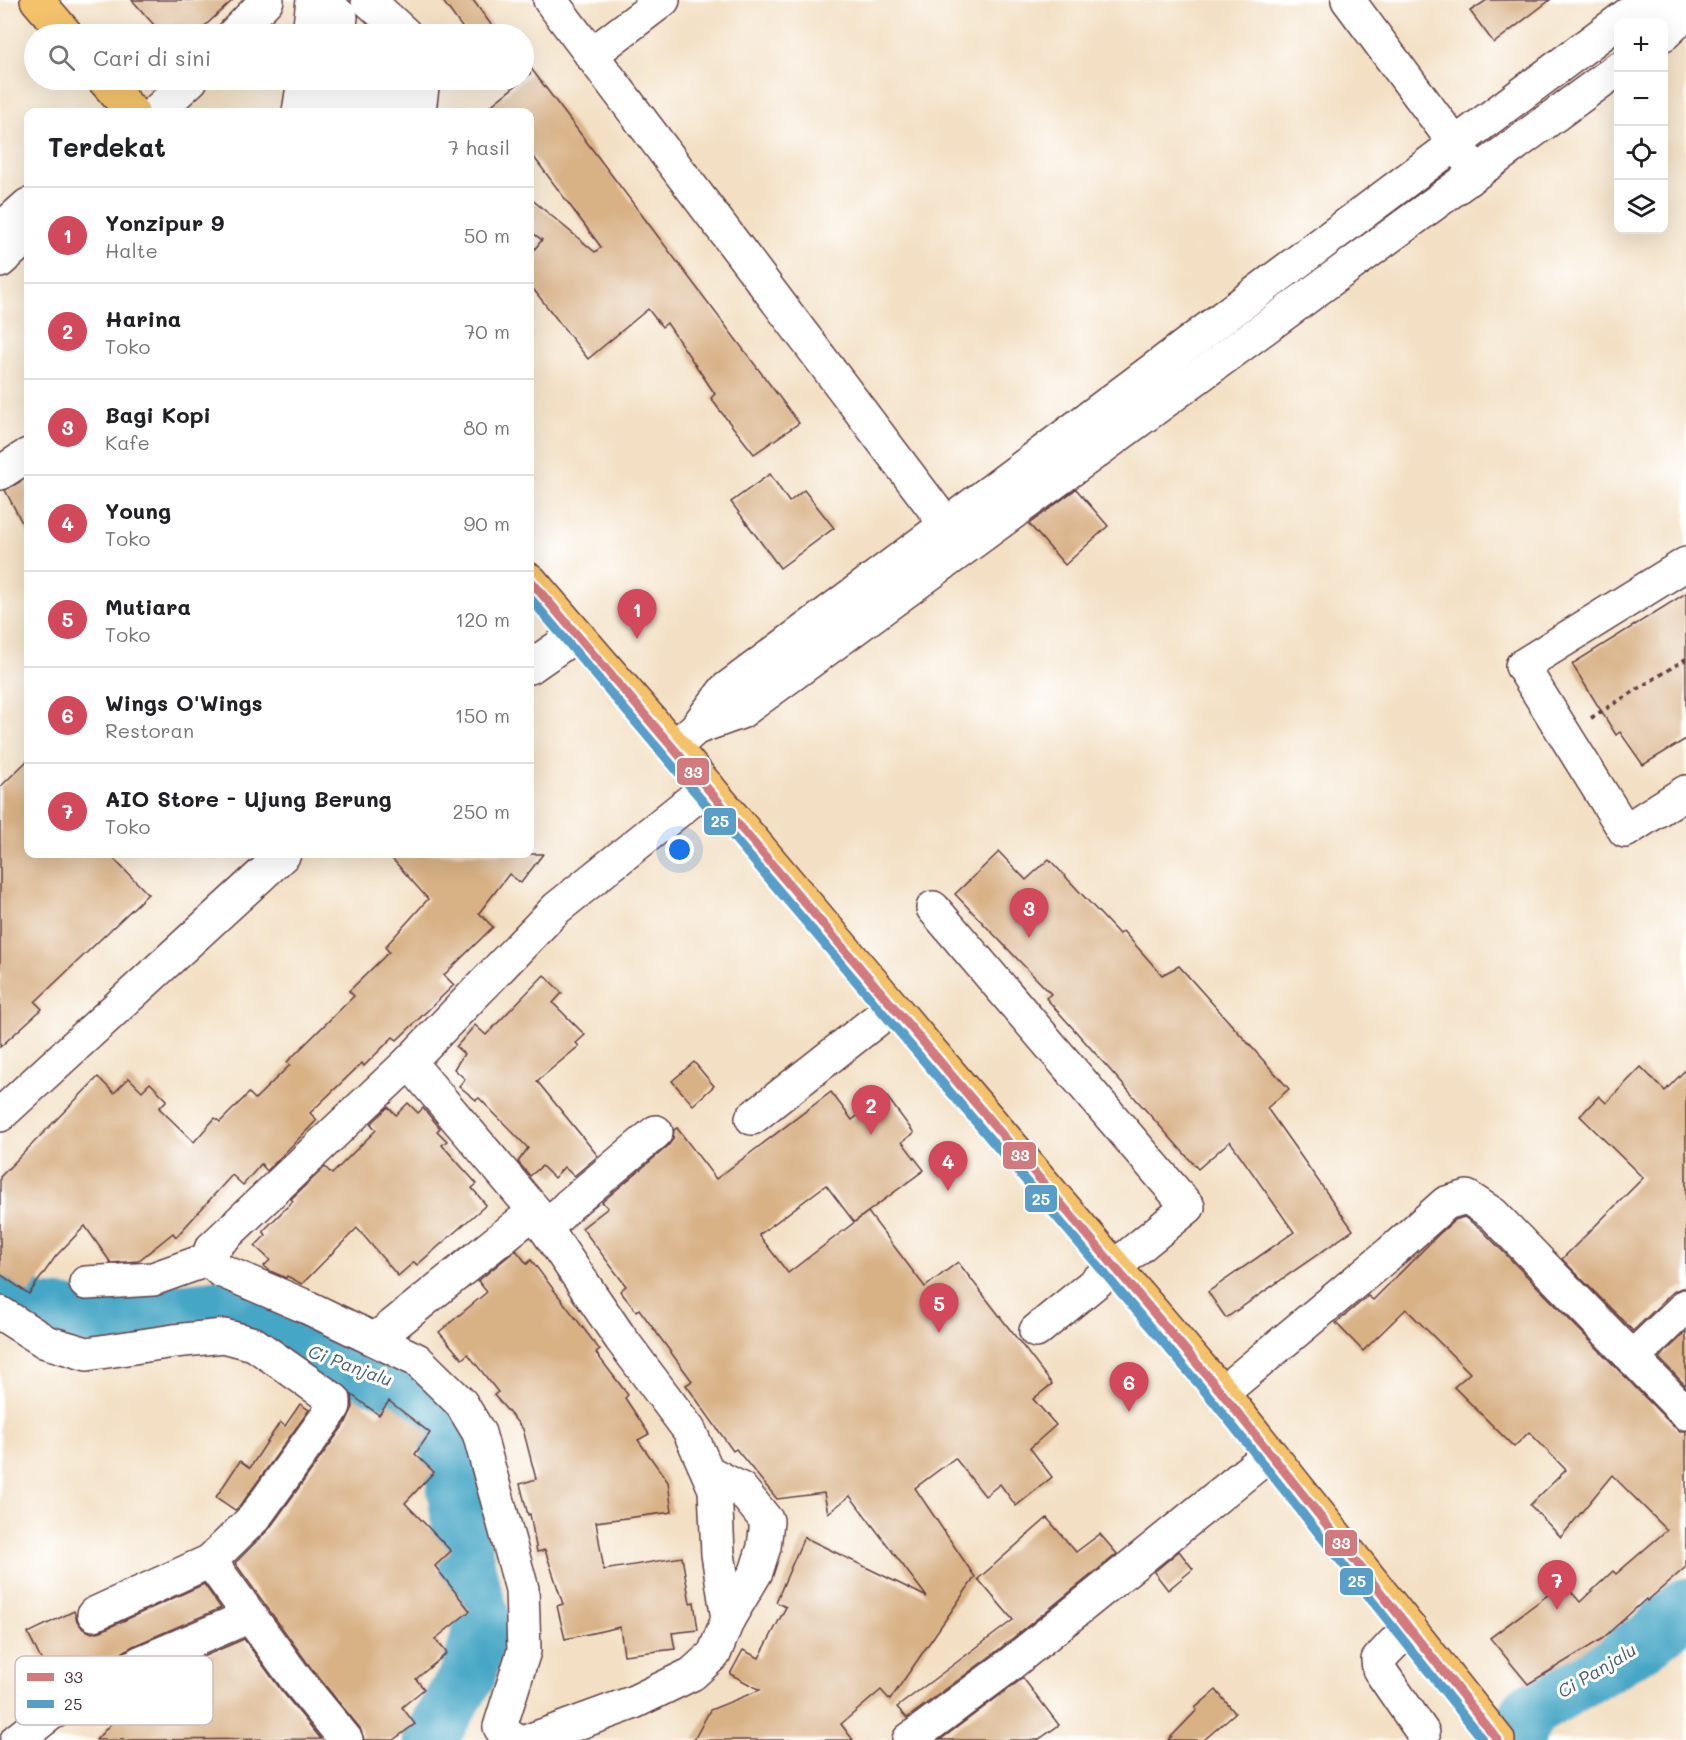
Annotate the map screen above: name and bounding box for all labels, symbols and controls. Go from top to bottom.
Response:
map controls [1614,18,1668,234]
button: + [1614,18,1668,72]
search box [24,24,534,90]
icon: search [45,41,78,74]
text: Cari di sini [93,43,211,72]
button: − [1614,72,1668,126]
button: locate [1614,126,1668,180]
text: Terdekat [48,130,166,164]
text: 7 hasil [448,134,510,160]
button: layers [1614,180,1668,234]
text: Yonzipur 9 [105,208,224,237]
text: 1 [63,222,72,248]
text: 50 m [464,222,510,248]
text: Halte [105,237,158,263]
text: Harina [105,304,181,333]
text: 2 [62,318,73,344]
text: 70 m [464,318,510,344]
text: Toko [105,333,150,359]
text: Bagi Kopi [105,400,211,429]
text: 3 [62,414,74,440]
text: 80 m [463,414,510,440]
text: Kafe [105,429,150,455]
text: Young [105,496,171,525]
text: 4 [61,510,74,536]
text: 90 m [464,510,510,536]
text: Toko [105,525,150,551]
pin: 1 [618,590,656,639]
text: Mutiara [105,592,191,621]
text: 5 [62,606,73,632]
text: 120 m [455,606,510,632]
text: Toko [105,621,150,647]
text: Wings O'Wings [105,688,263,717]
text: 6 [61,702,74,728]
text: 150 m [455,702,510,728]
text: Restoran [105,717,194,743]
line badge: 33 [676,757,710,786]
text: 33 [683,761,703,782]
text: AIO Store - Ujung Berung [105,784,392,813]
text: 7 [62,798,73,824]
text: 250 m [453,798,510,824]
line badge: 25 [703,807,737,836]
text: 25 [711,810,729,831]
text: Toko [105,813,150,839]
your location [665,835,694,864]
pin: 3 [1010,888,1048,938]
pin: 2 [852,1086,890,1135]
line badge: 33 [1002,1141,1037,1170]
pin: 4 [928,1142,968,1191]
text: 33 [1010,1144,1030,1165]
line badge: 25 [1024,1184,1058,1213]
text: 25 [1032,1188,1050,1209]
pin: 5 [920,1284,958,1333]
water label: Ci Panjalu [305,1339,396,1391]
pin: 6 [1110,1362,1148,1412]
line badge: 33 [1324,1529,1358,1557]
text: 33 [1331,1532,1351,1553]
pin: 7 [1538,1560,1576,1610]
line badge: 25 [1339,1567,1374,1596]
text: 25 [1348,1570,1366,1591]
water label: Ci Panjalu [1553,1637,1640,1703]
legend [15,1656,213,1725]
text: 33 [64,1666,83,1687]
text: 25 [64,1693,82,1714]

